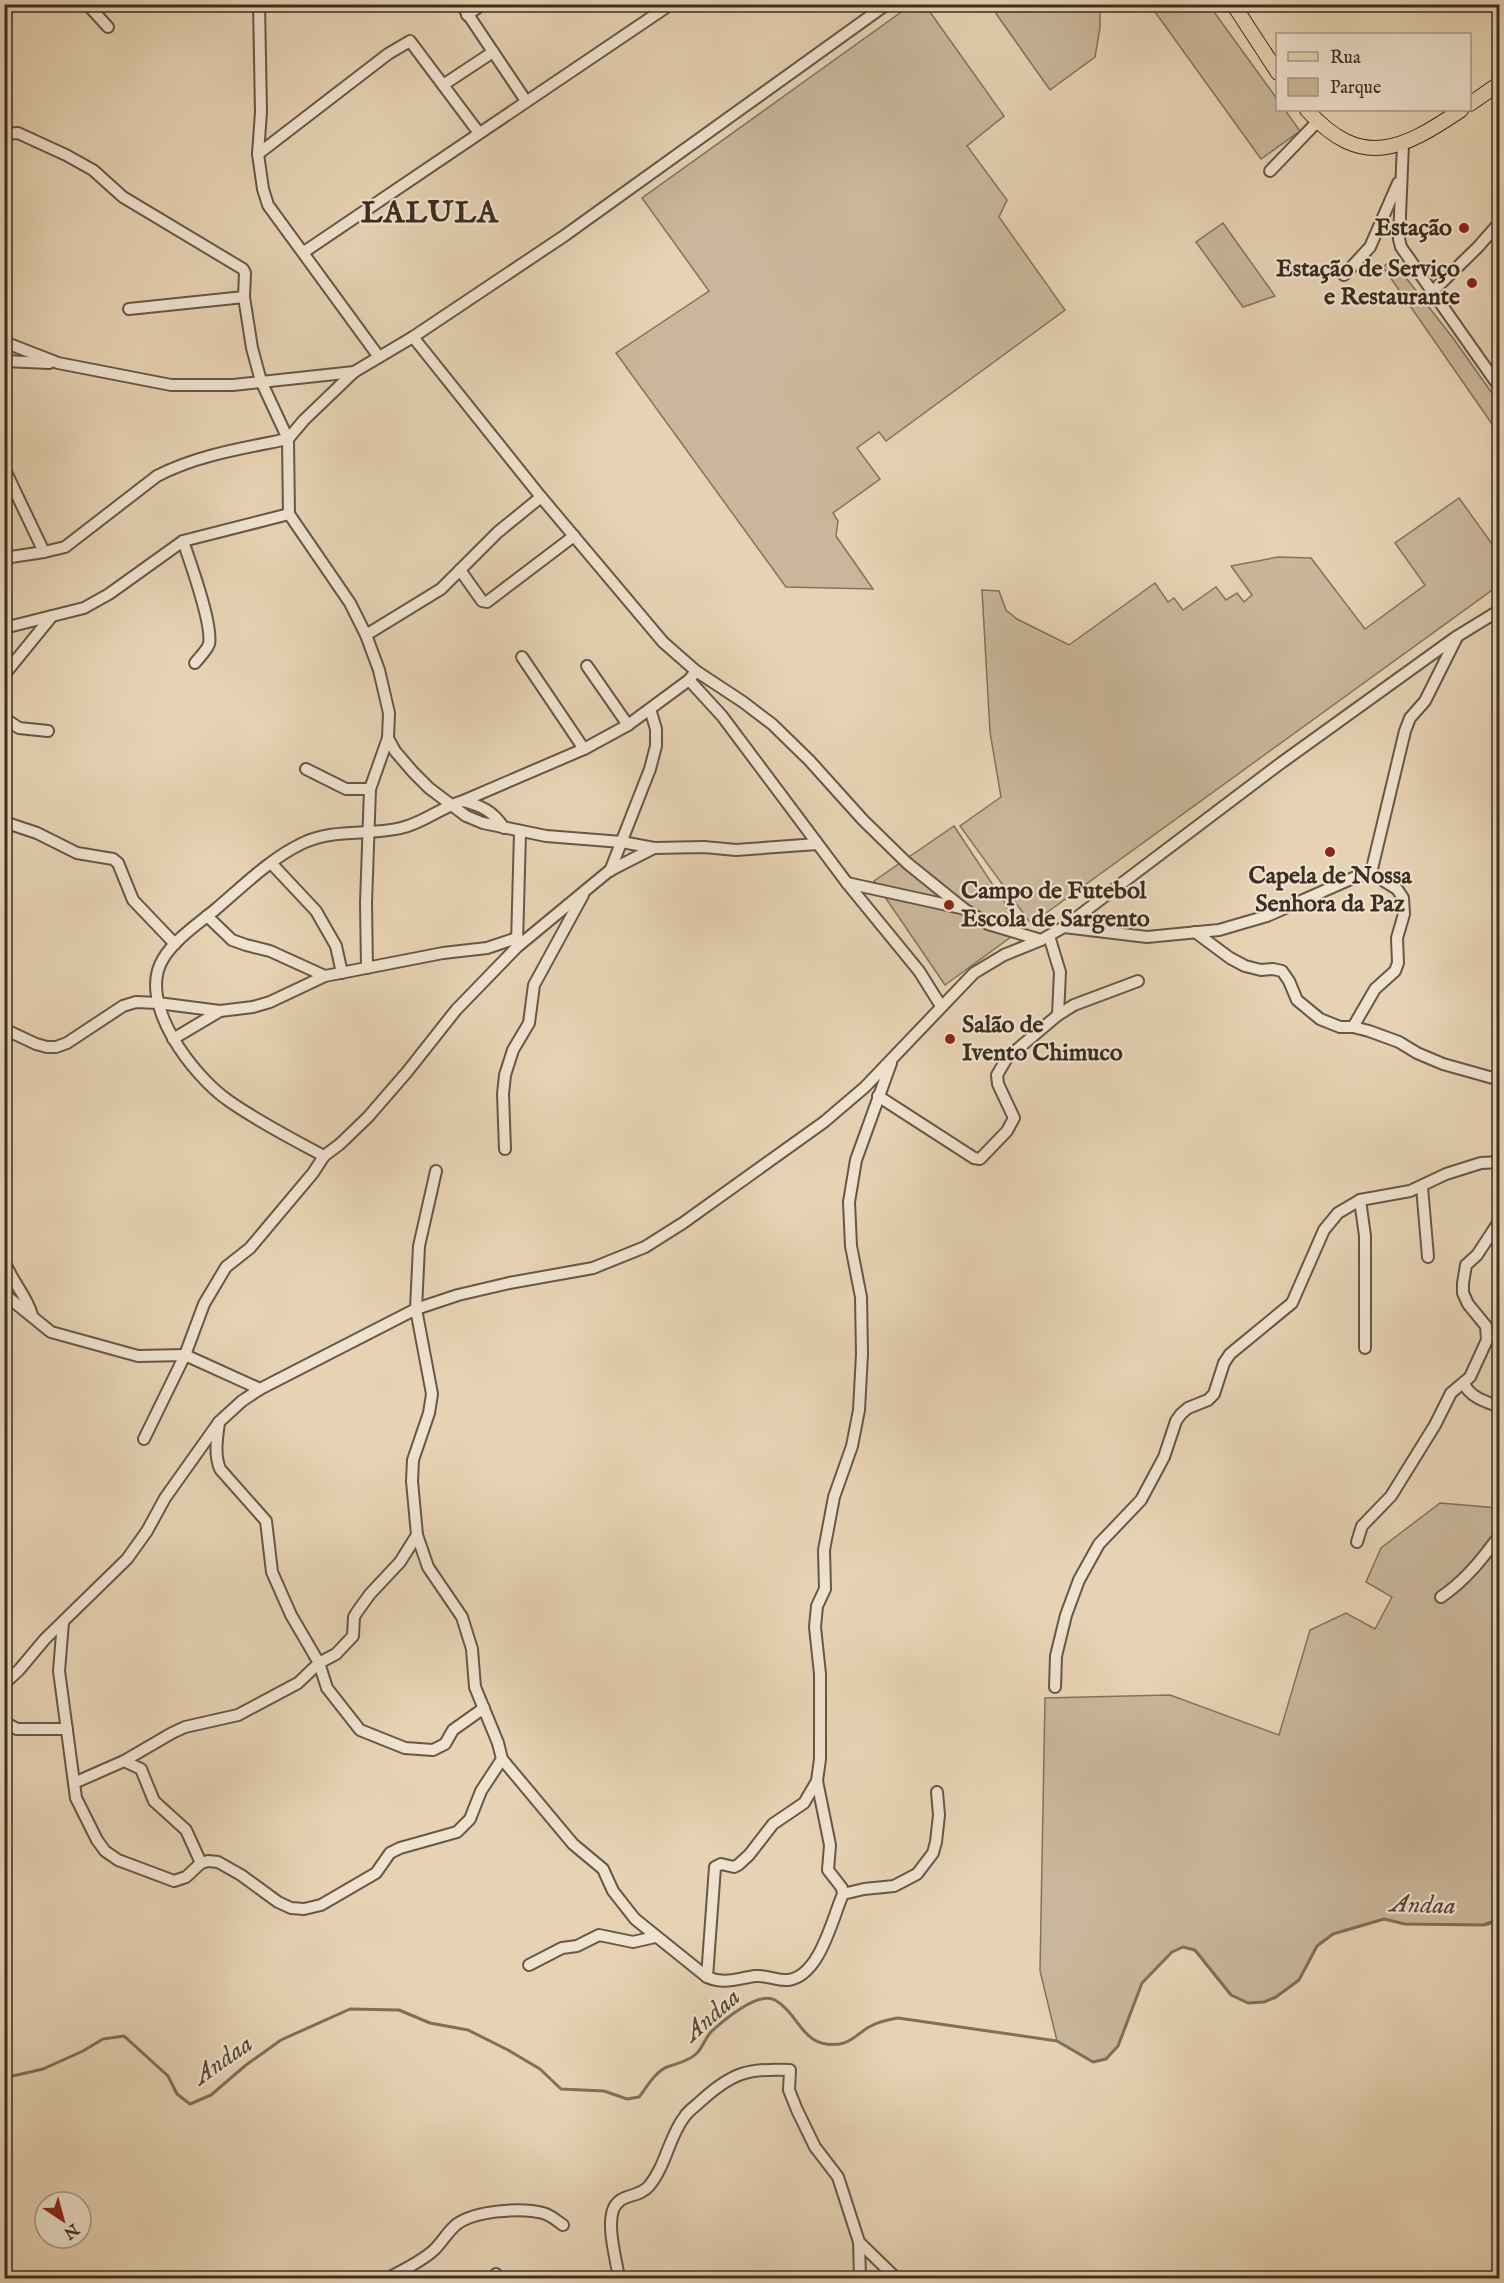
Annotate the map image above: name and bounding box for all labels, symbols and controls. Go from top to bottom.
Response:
legend [1276,33,1471,111]
text: Rua [1330,47,1361,70]
text: Parque [1330,77,1381,100]
district label: LALULA [361,195,499,233]
place label: Estação [1375,213,1452,244]
marker: Estação [1457,221,1471,235]
place label: Estação de Serviço e Restaurante [1276,254,1460,313]
marker: Estação de Serviço e Restaurante [1465,276,1479,290]
marker: Capela de Nossa Senhora da Paz [1323,845,1337,859]
place label: Capela de Nossa Senhora da Paz [1248,861,1412,920]
place label: Campo de Futebol Escola de Sargento [961,876,1150,935]
marker: Campo de Futebol Escola de Sargento [942,898,956,912]
place label: Salão de Ivento Chimuco [962,1010,1123,1069]
marker: Salão de Ivento Chimuco [943,1032,957,1046]
water label: Andaa [1387,1887,1456,1923]
water label: Andaa [674,1981,748,2051]
water label: Andaa [184,2028,259,2094]
north arrow [33,2190,93,2250]
text: N [59,2218,83,2243]

